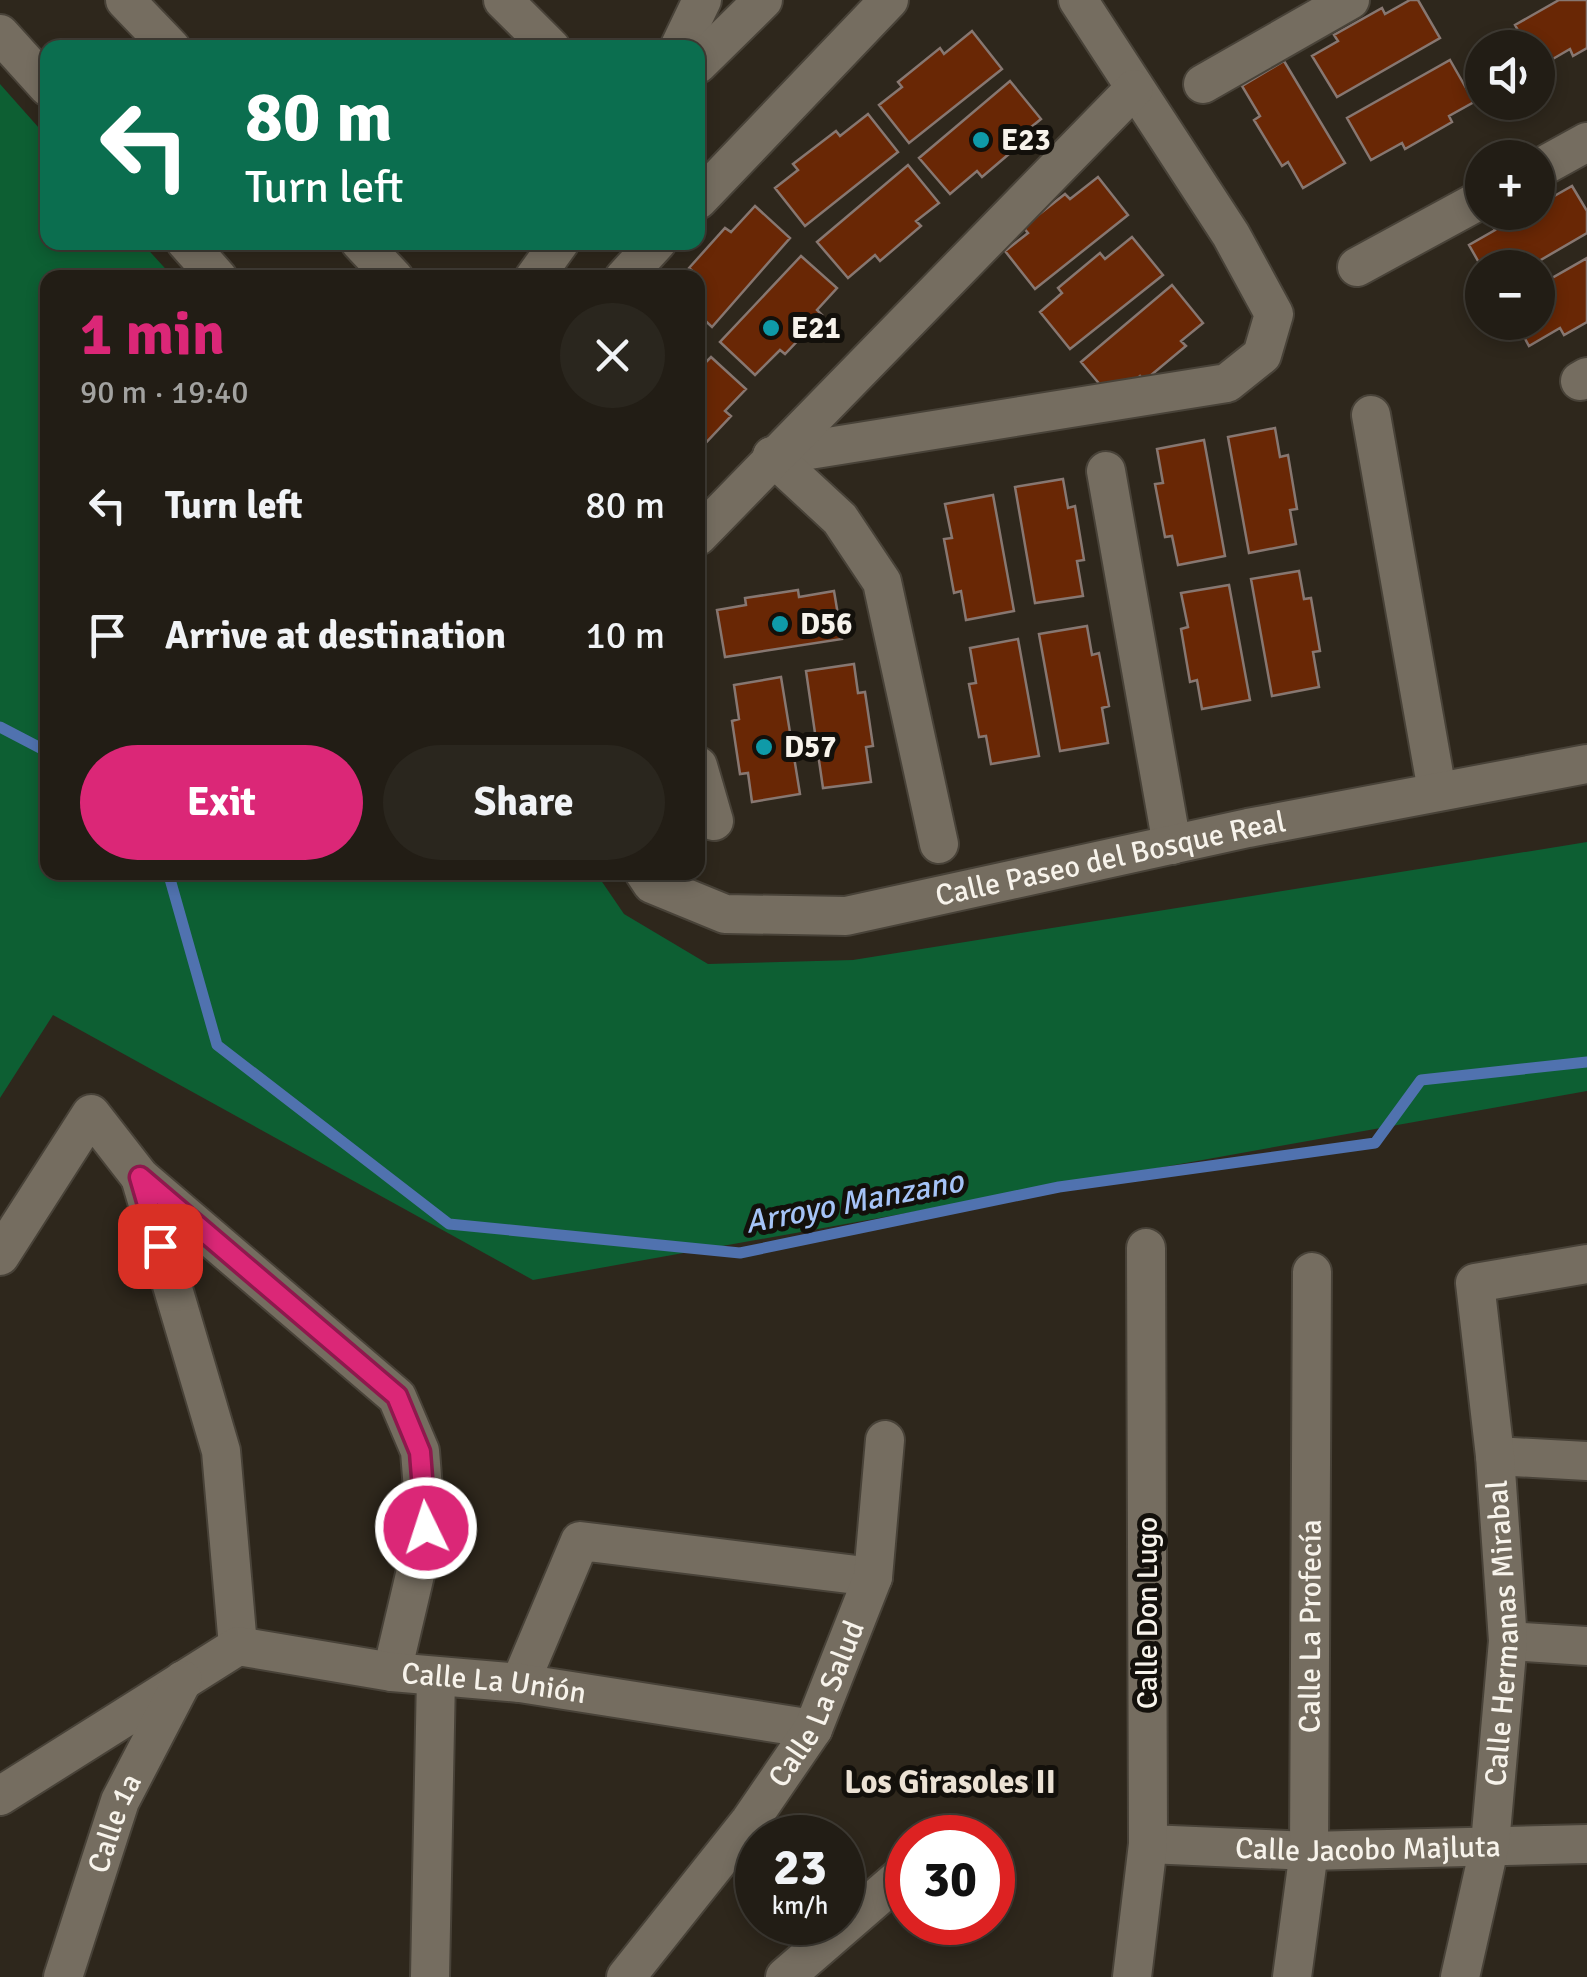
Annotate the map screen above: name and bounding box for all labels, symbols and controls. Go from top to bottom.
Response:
map controls [1465,30,1555,340]
button: sound [1465,30,1555,120]
text: 80 m [245,74,393,160]
icon: left [80,80,210,210]
place label: E23 [1001,122,1051,159]
marker: E23 [970,129,992,151]
button: + [1465,140,1555,230]
text: Turn left [245,160,404,215]
button: − [1465,250,1555,340]
text: 1 min [80,298,225,372]
button: close [560,303,665,408]
place label: E21 [791,310,841,347]
marker: E21 [760,317,782,339]
text: 90 m · 19:40 [80,373,249,412]
icon: left [80,478,135,533]
text: Turn left [165,482,303,529]
text: 80 m [585,482,665,529]
place label: D56 [800,606,852,643]
icon: arrive [80,608,135,663]
text: Arrive at destination [165,612,506,659]
text: 10 m [585,612,665,659]
marker: D56 [769,613,791,635]
place label: D57 [784,729,836,766]
marker: D57 [753,736,775,758]
button: Exit [80,745,363,860]
button: Share [383,745,665,860]
street label: Calle Paseo del Bosque Real [932,803,1289,915]
water label: Arroyo Manzano [742,1161,968,1242]
pin [118,1204,203,1289]
icon: arrive [133,1219,188,1274]
position arrow [374,1476,478,1580]
street label: Calle Hermanas Mirabal [1477,1479,1527,1788]
street label: Calle Don Lugo [1129,1517,1166,1709]
street label: Calle La Profecía [1292,1519,1330,1733]
street label: Calle La Salud [761,1615,873,1795]
street label: Calle La Unión [400,1655,589,1712]
district label: Los Girasoles II [844,1763,1056,1802]
street label: Calle 1a [80,1767,150,1878]
speed limit sign: 30 [885,1815,1015,1945]
street label: Calle Jacobo Majluta [1234,1828,1501,1870]
text: 23 [773,1837,827,1899]
text: km/h [772,1890,828,1921]

